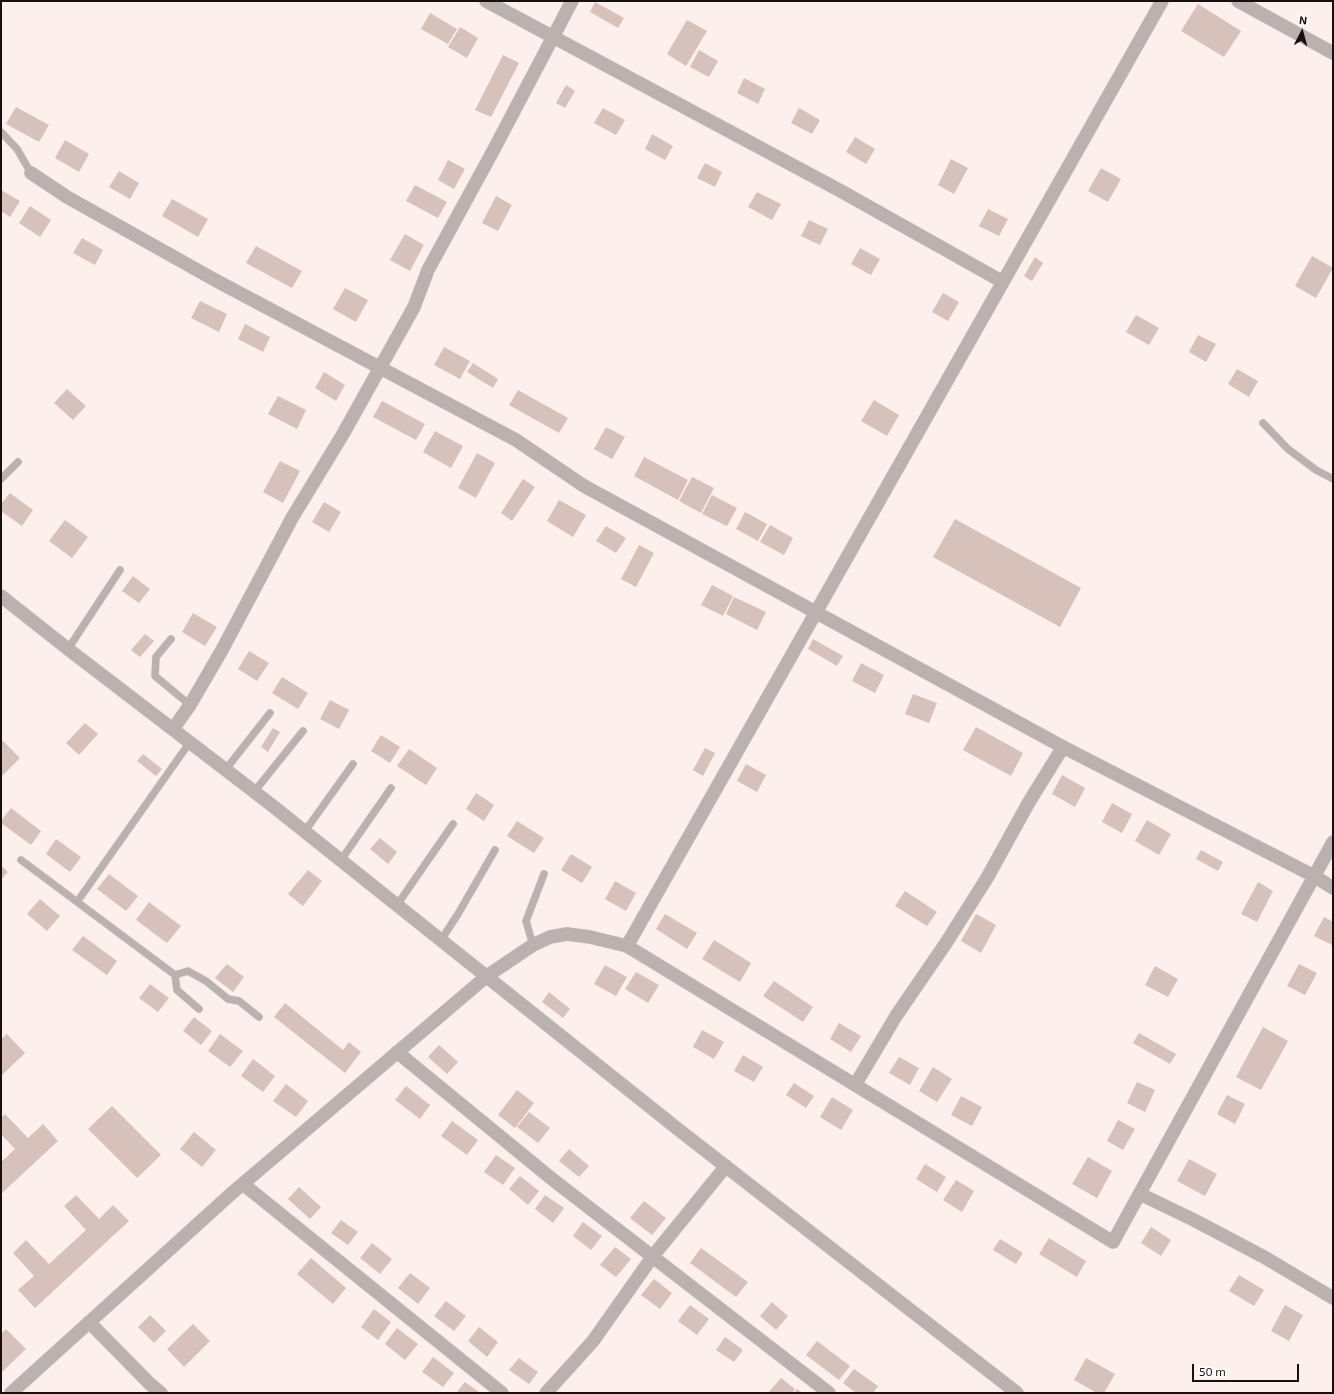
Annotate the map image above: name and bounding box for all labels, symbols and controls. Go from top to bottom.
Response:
north arrow [1282,12,1322,52]
text: N [1299,13,1308,26]
scale bar [1194,1356,1301,1382]
text: 50 m [1199,1364,1226,1378]

